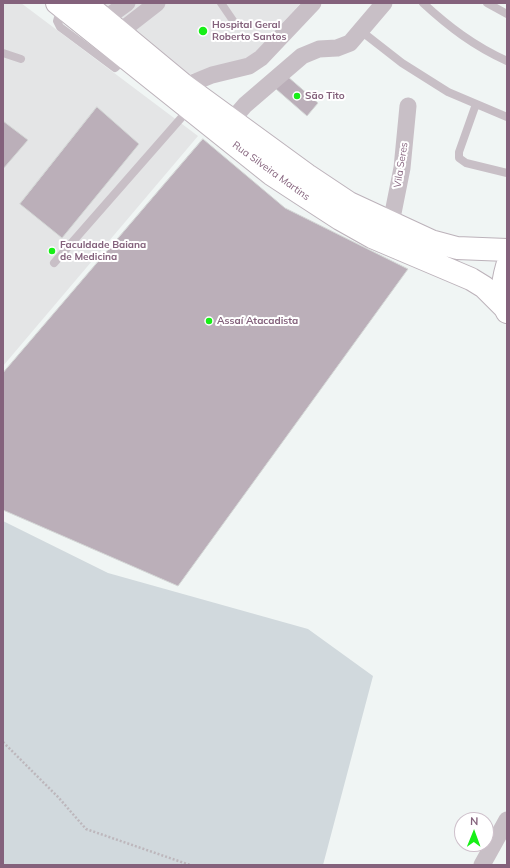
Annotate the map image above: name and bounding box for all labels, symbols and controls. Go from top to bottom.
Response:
place label: Hospital Geral Roberto Santos [212,19,286,42]
marker: Hospital Geral Roberto Santos [197,25,209,37]
place label: São Tito [305,90,345,102]
marker: São Tito [292,91,302,101]
street label: Rua Silveira Martins [230,139,312,203]
street label: Vila Seres [391,141,411,189]
place label: Faculdade Baiana de Medicina [60,239,146,262]
marker: Faculdade Baiana de Medicina [47,246,57,256]
place label: Assaí Atacadista [217,315,298,327]
marker: Assaí Atacadista [204,316,214,326]
north arrow [454,812,494,852]
text: N [470,814,478,828]

